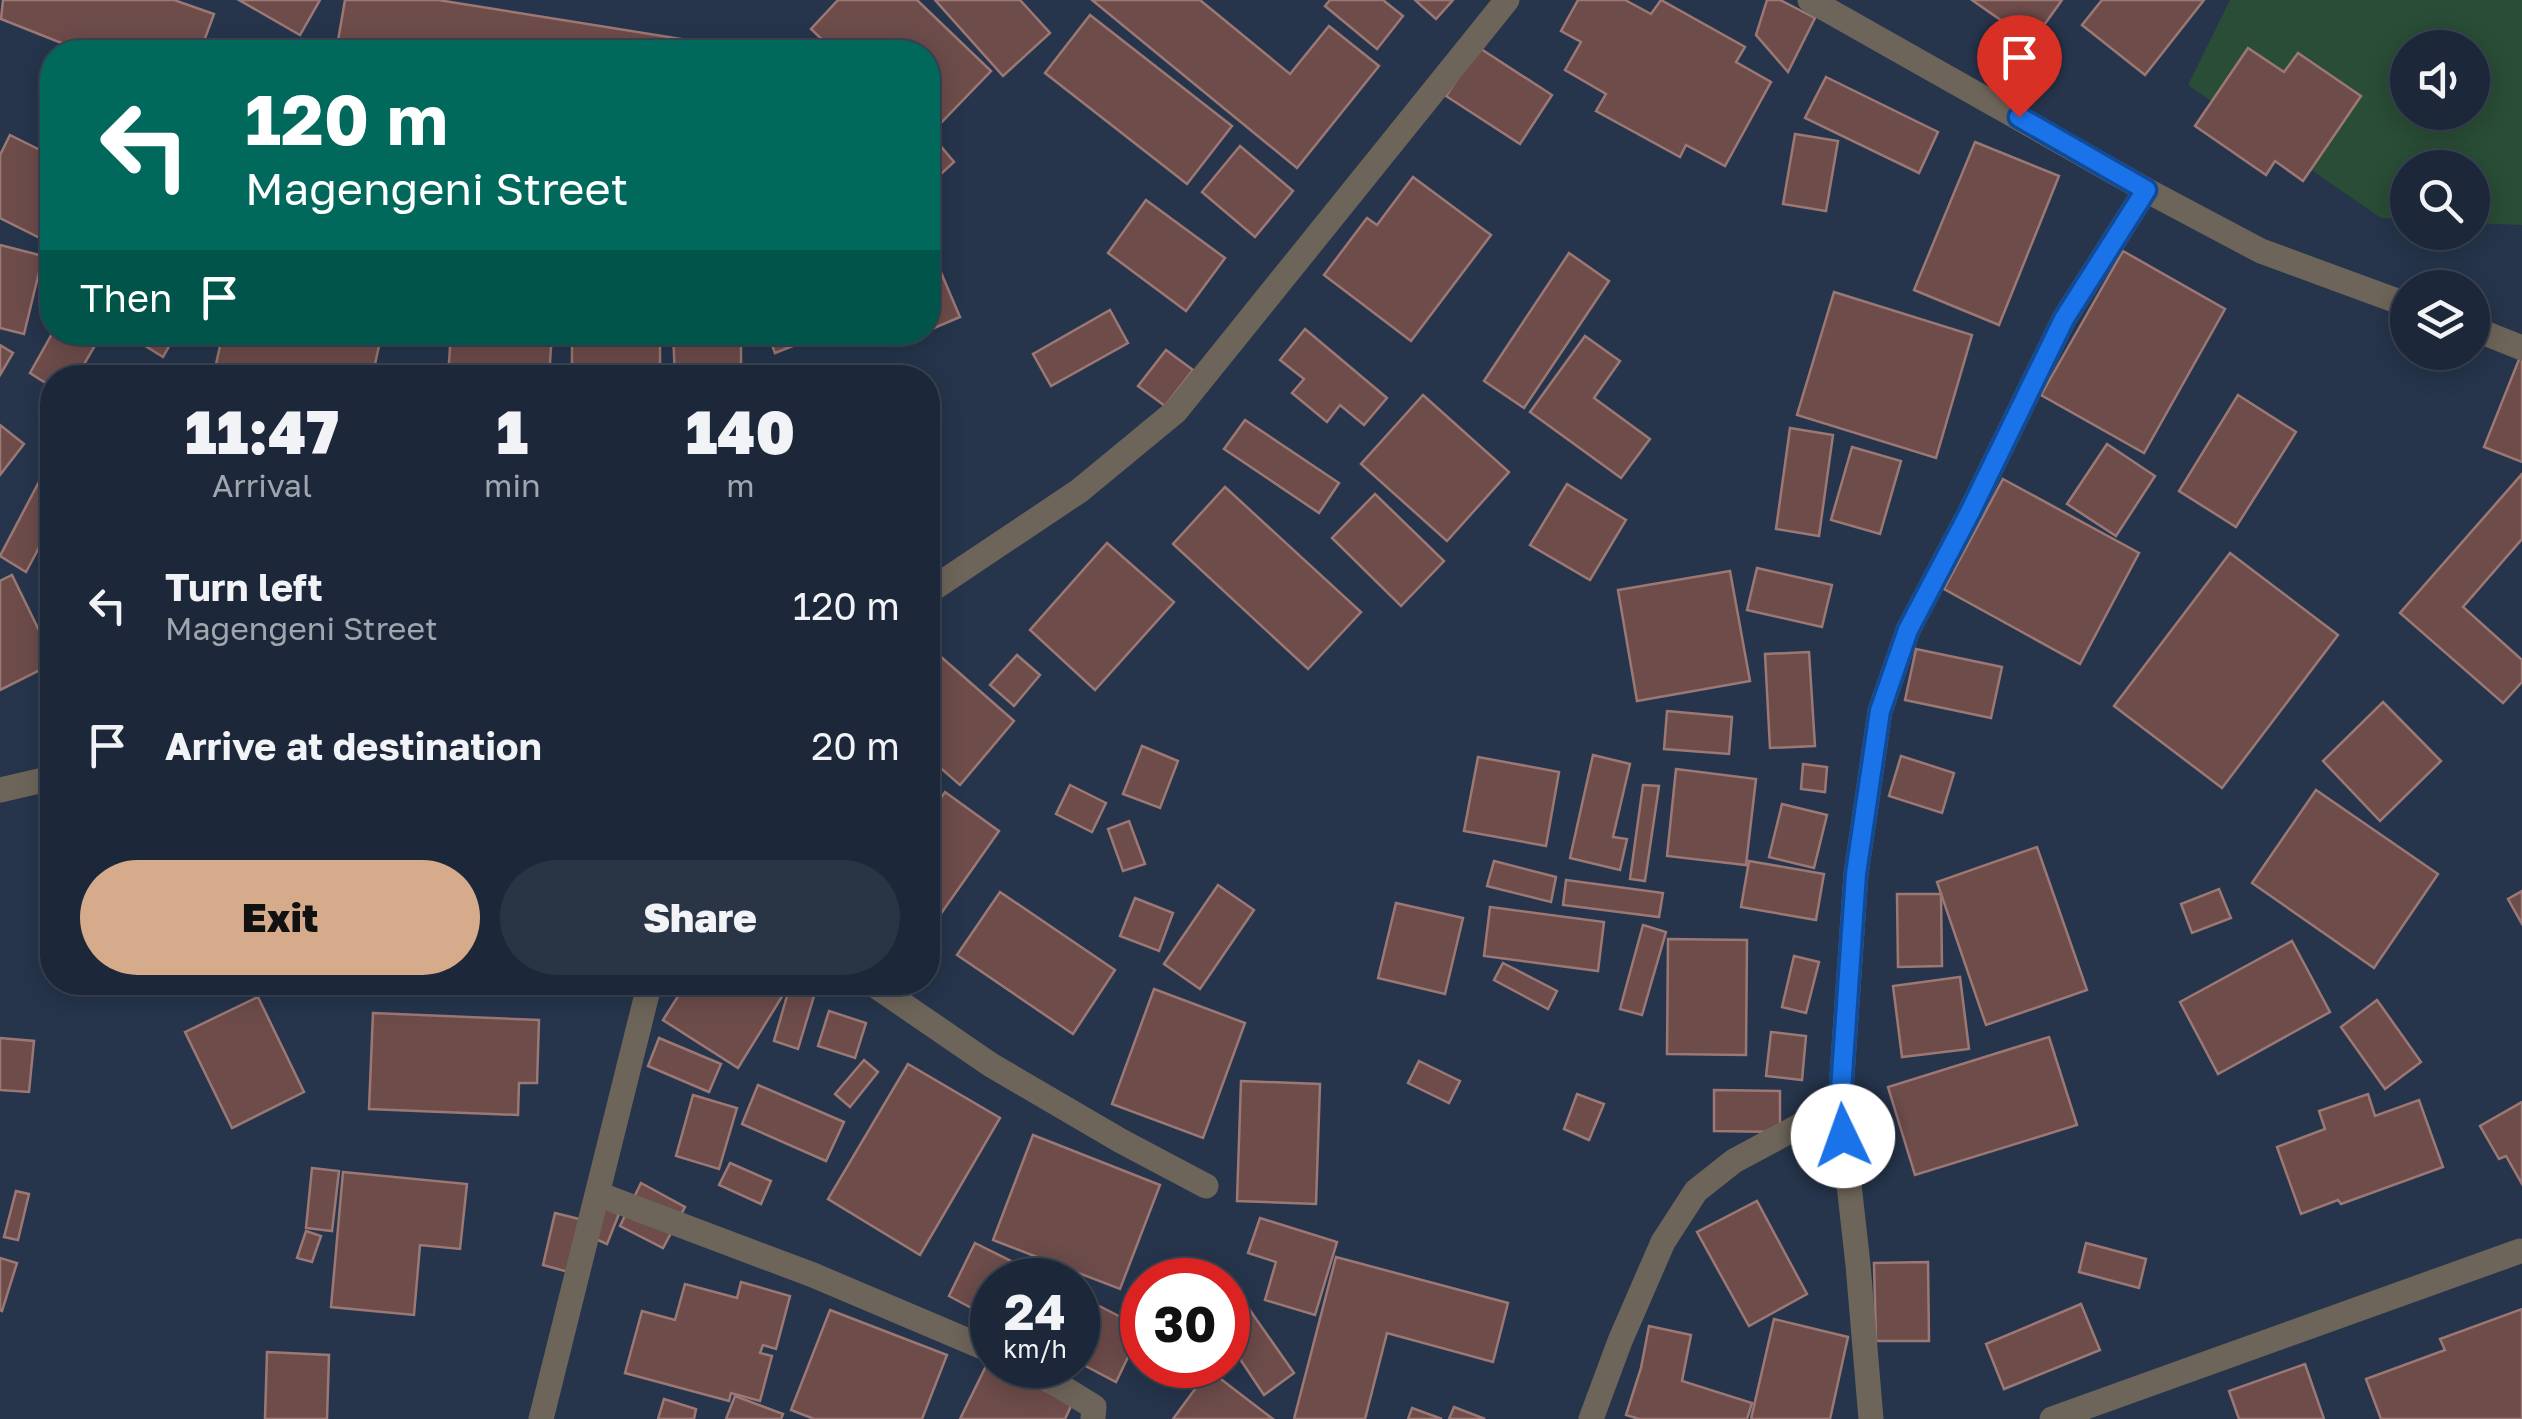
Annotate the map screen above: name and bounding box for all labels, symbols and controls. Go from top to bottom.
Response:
pin [1977,15,2062,118]
icon: arrive [1992,30,2047,85]
map controls [2390,30,2490,370]
button: sound [2390,30,2490,130]
text: 120 m [245,76,448,160]
icon: left [80,80,210,210]
button: search [2390,150,2490,250]
text: Magengeni Street [245,161,629,215]
icon: arrive [192,270,247,325]
button: layers [2390,270,2490,370]
text: Then [80,275,172,320]
text: 11:47 [185,395,339,467]
text: 1 [497,395,528,467]
text: 140 [686,395,795,467]
text: Arrival [212,466,312,504]
text: min [484,466,541,504]
text: m [726,466,754,504]
text: Turn left [165,564,323,609]
icon: left [80,578,135,633]
text: 120 m [793,583,900,628]
text: Magengeni Street [165,609,438,647]
icon: arrive [80,718,135,773]
text: Arrive at destination [165,723,542,768]
text: 20 m [811,723,900,768]
button: Exit [80,860,480,975]
button: Share [500,860,900,975]
position arrow [1791,1084,1895,1188]
speed limit sign: 30 [1120,1258,1250,1388]
text: 24 [1004,1281,1066,1341]
text: km/h [1003,1333,1067,1364]

